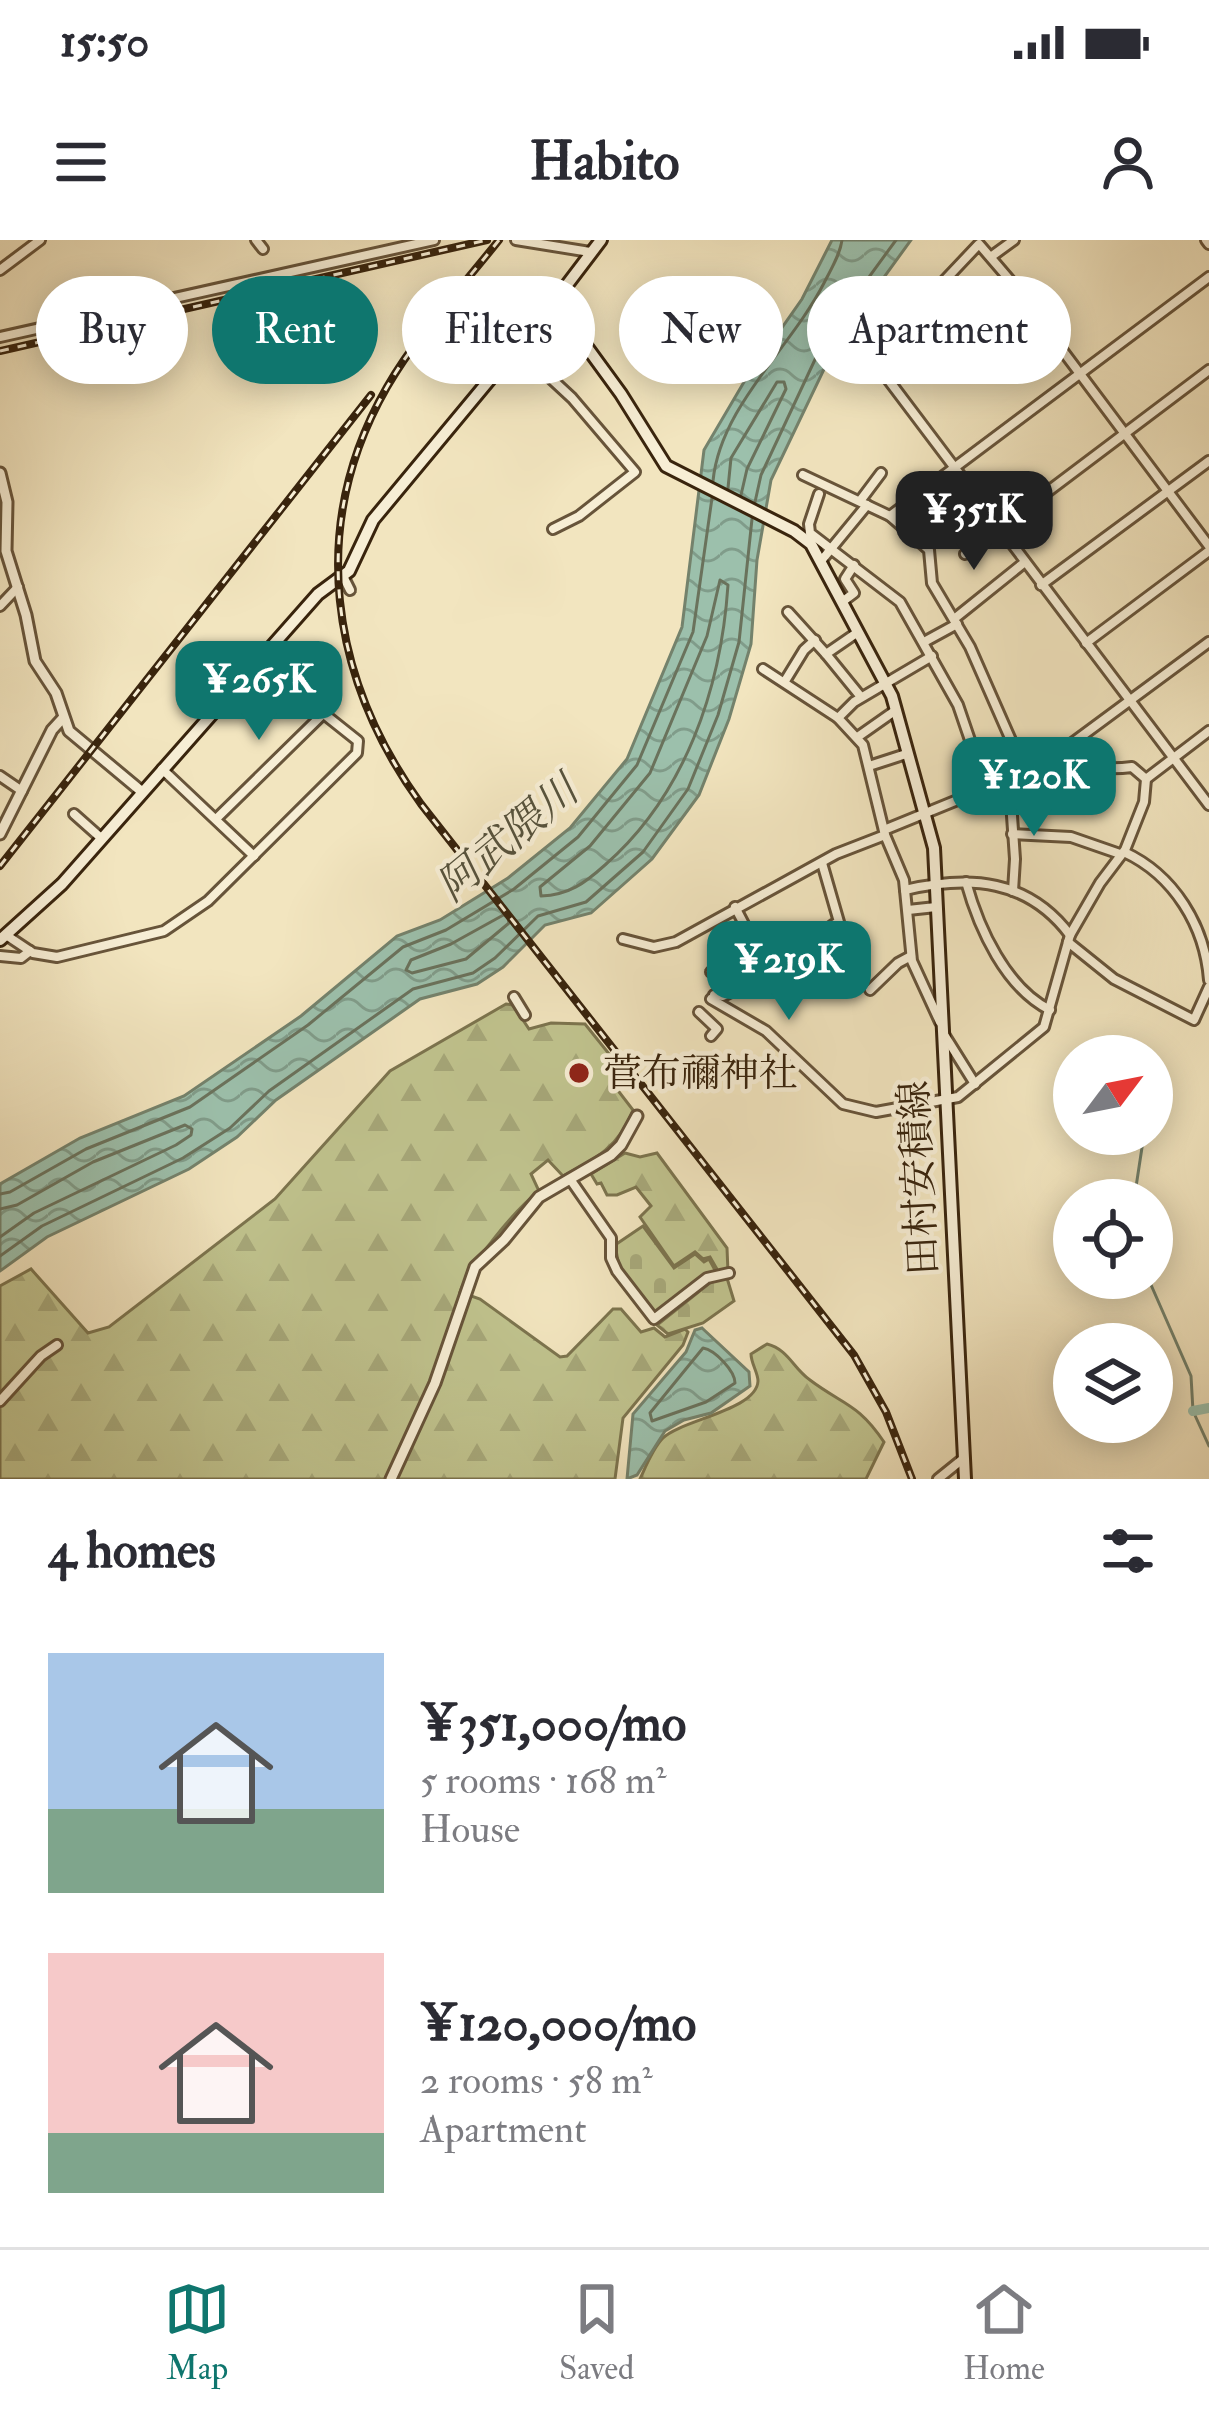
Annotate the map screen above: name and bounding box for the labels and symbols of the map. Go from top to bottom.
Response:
pin: ¥351K [890,471,1058,573]
pin: ¥265K [175,641,343,743]
pin: ¥120K [950,737,1118,839]
water label: 阿武隈川 [427,763,592,913]
pin: ¥219K [705,921,873,1023]
north arrow [1053,1035,1173,1155]
place label: 菅布禰神社 [603,1049,798,1098]
marker: 菅布禰神社 [566,1060,592,1086]
street label: 田村安積線 [889,1079,949,1277]

